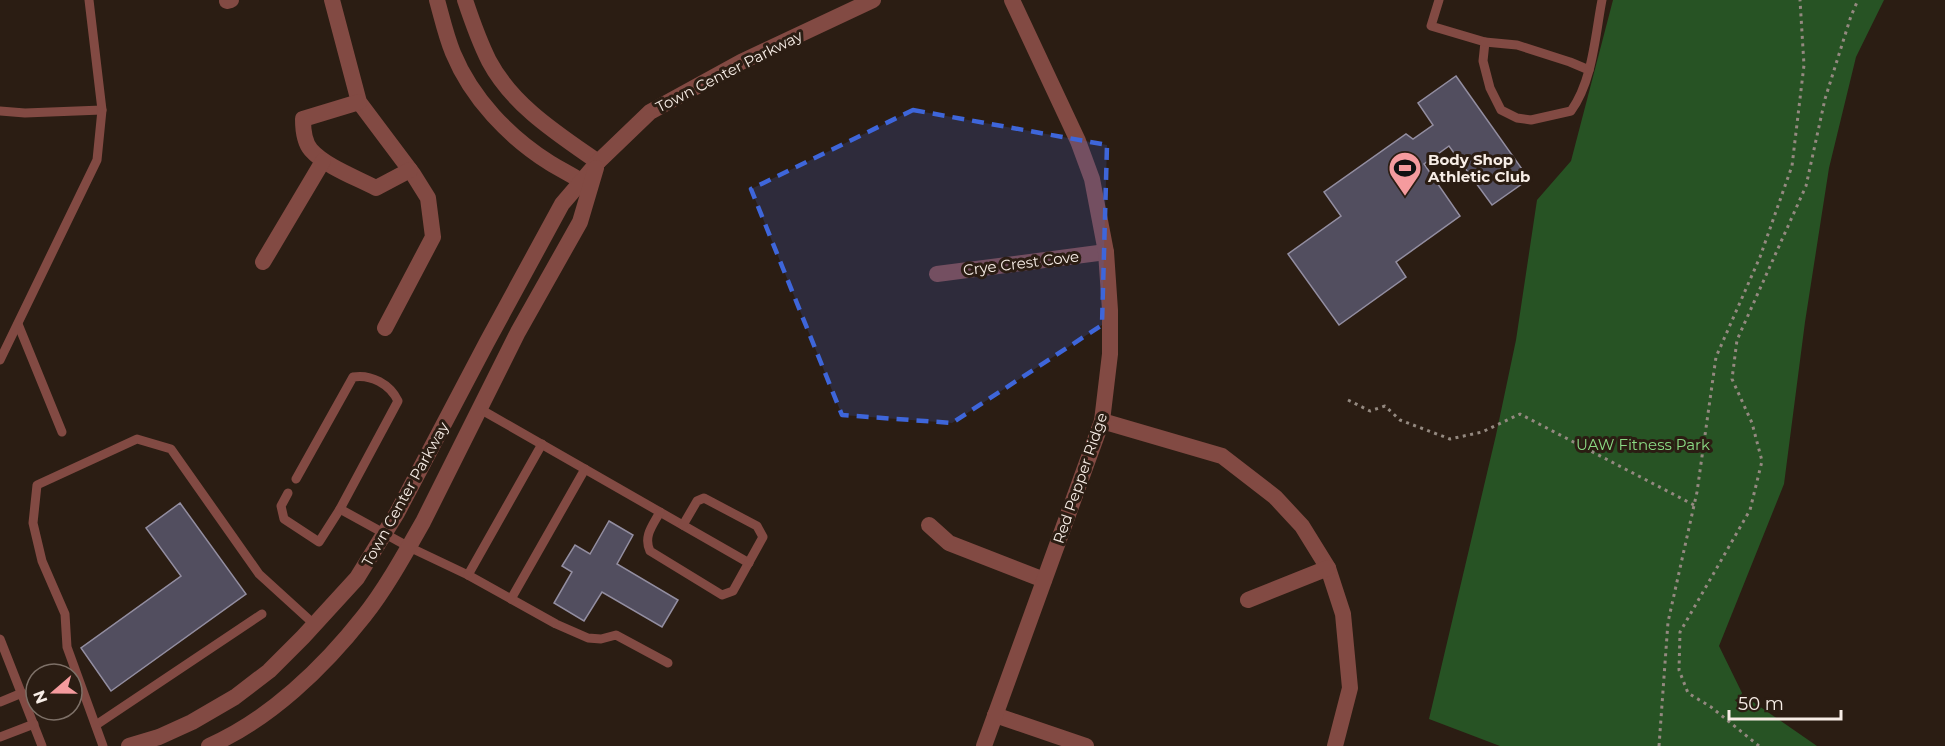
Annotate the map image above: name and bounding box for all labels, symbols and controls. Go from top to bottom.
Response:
street label: Town Center Parkway [653,25,806,116]
sports icon: Body Shop Athletic Club [1387,150,1423,197]
place label: Body Shop Athletic Club [1427,150,1530,186]
street label: Crye Crest Cove [962,246,1080,280]
street label: Red Pepper Ridge [1049,410,1111,546]
street label: Town Center Parkway [357,418,453,569]
park label: UAW Fitness Park [1576,435,1710,454]
north arrow [24,662,84,722]
scale bar [1729,683,1842,721]
text: N [29,688,52,706]
text: 50 m [1738,693,1784,715]

